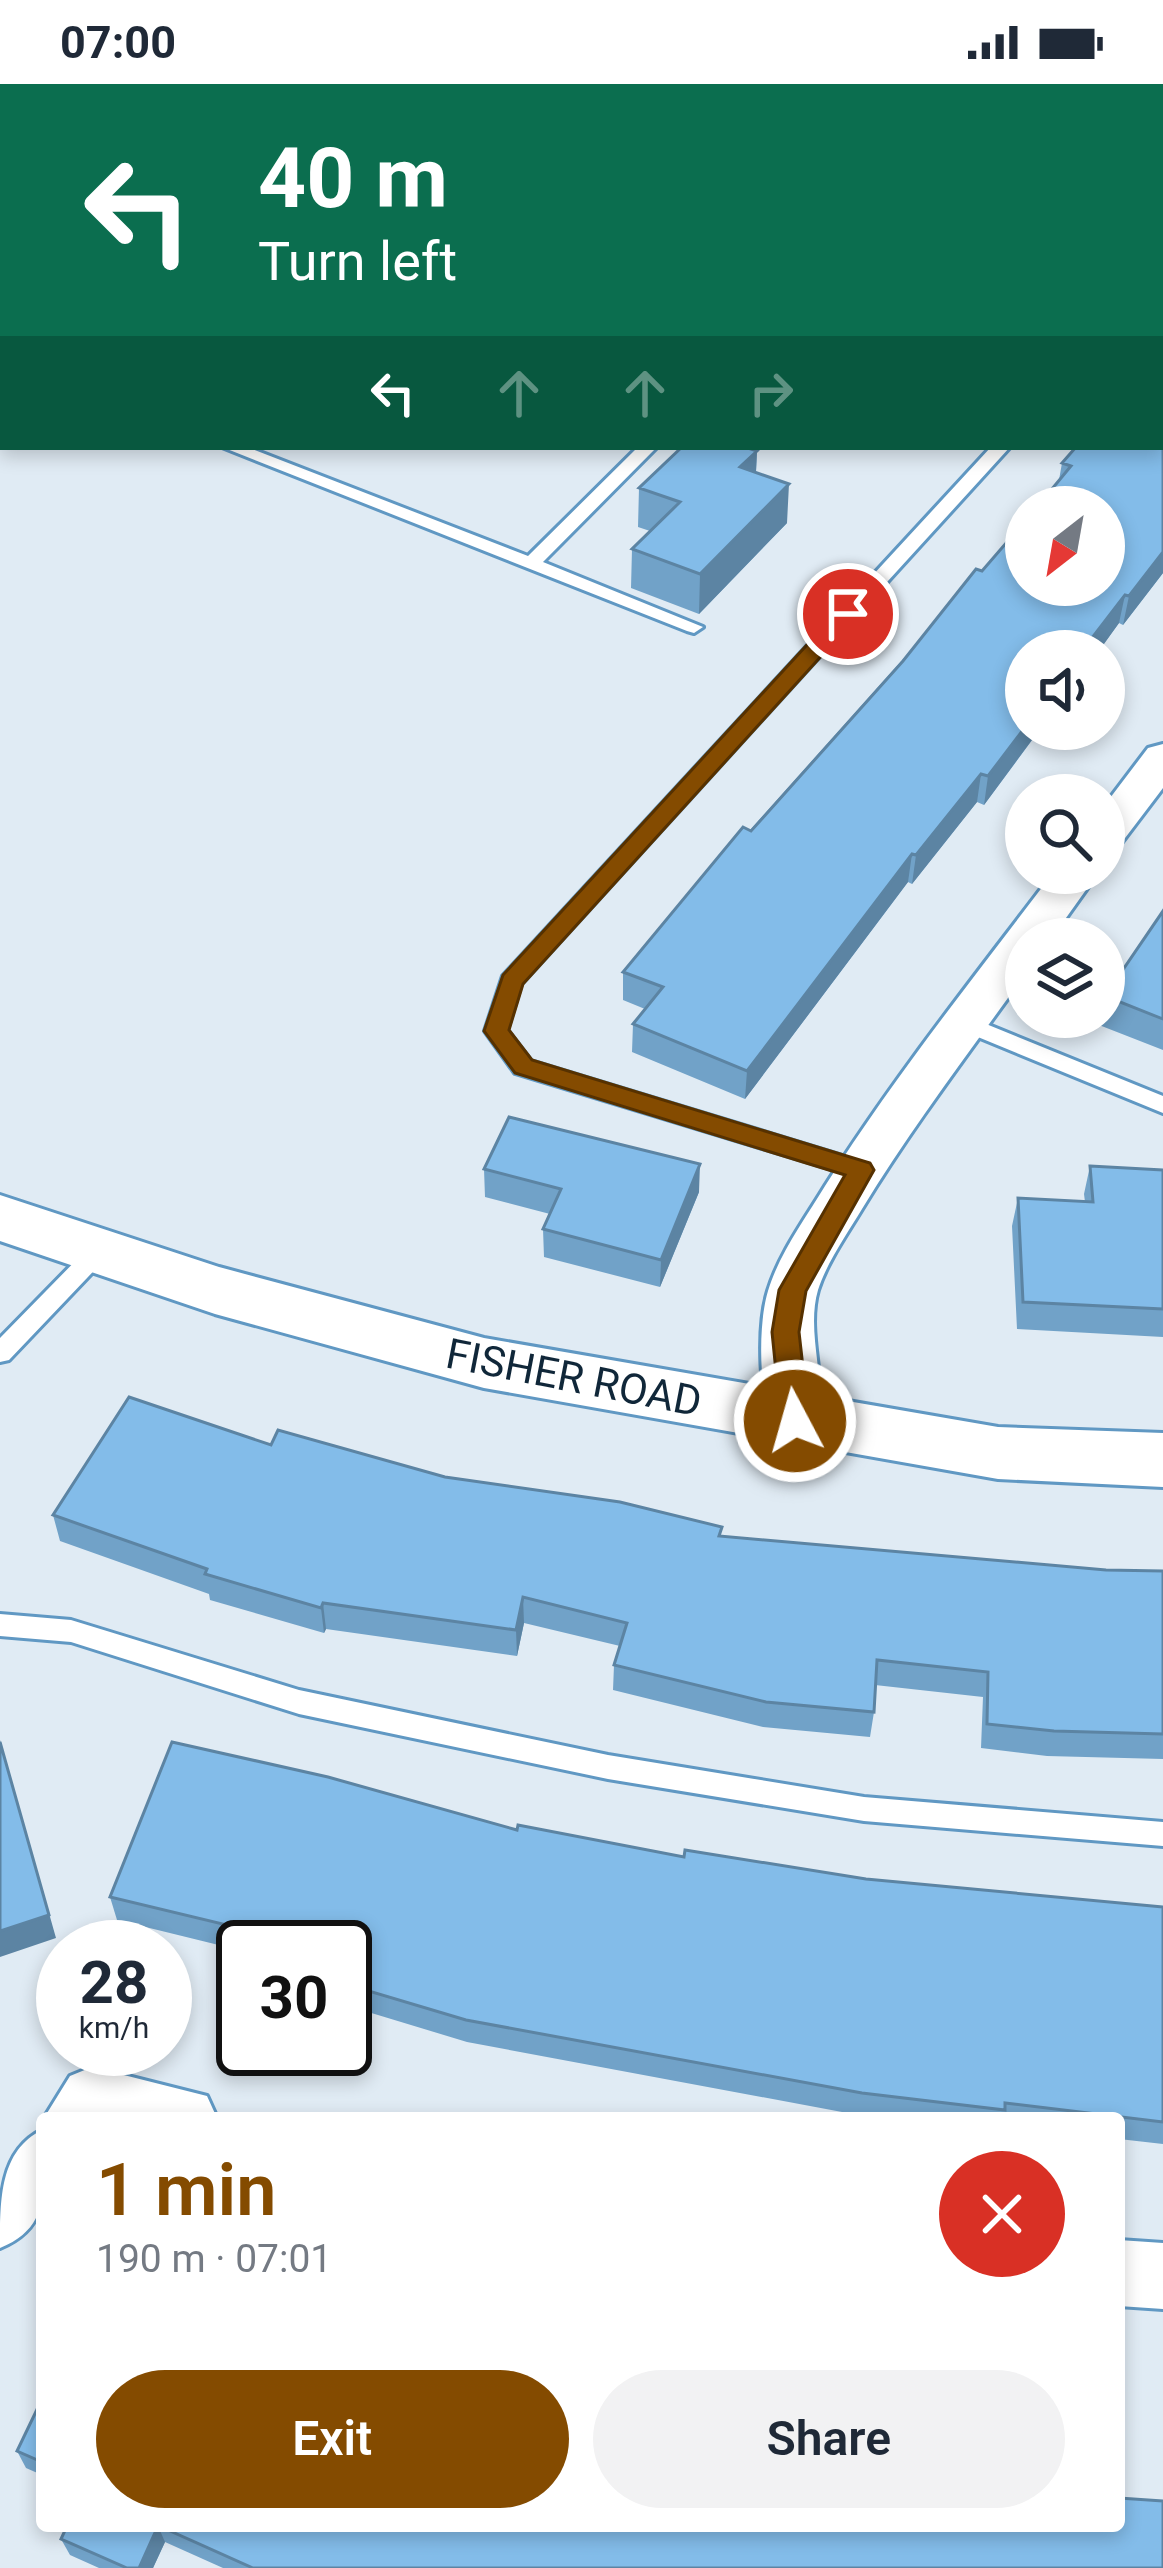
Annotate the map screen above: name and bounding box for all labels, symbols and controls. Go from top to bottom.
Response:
text: 07:00 [60,16,176,69]
text: 40 m [258,129,448,228]
icon: left [60,132,216,288]
text: Turn left [258,230,457,293]
icon: left [360,360,426,426]
icon: ahead [486,360,552,426]
icon: ahead [612,360,678,426]
icon: right [738,360,804,426]
north arrow [1005,486,1125,606]
map controls [1005,486,1125,1038]
pin [797,563,899,665]
icon: arrive [815,581,881,647]
button: sound [1005,630,1125,750]
button: search [1005,774,1125,894]
button: layers [1005,918,1125,1038]
street label: FISHER ROAD [442,1329,706,1426]
position arrow [732,1358,858,1484]
speed limit sign: 30 [216,1920,372,2076]
text: 28 [80,1947,148,2018]
text: km/h [79,2010,149,2045]
text: 1 min [96,2148,277,2233]
button: close [939,2151,1065,2277]
text: 190 m · 07:01 [96,2236,332,2282]
button: Exit [96,2370,569,2508]
button: Share [593,2370,1065,2508]

